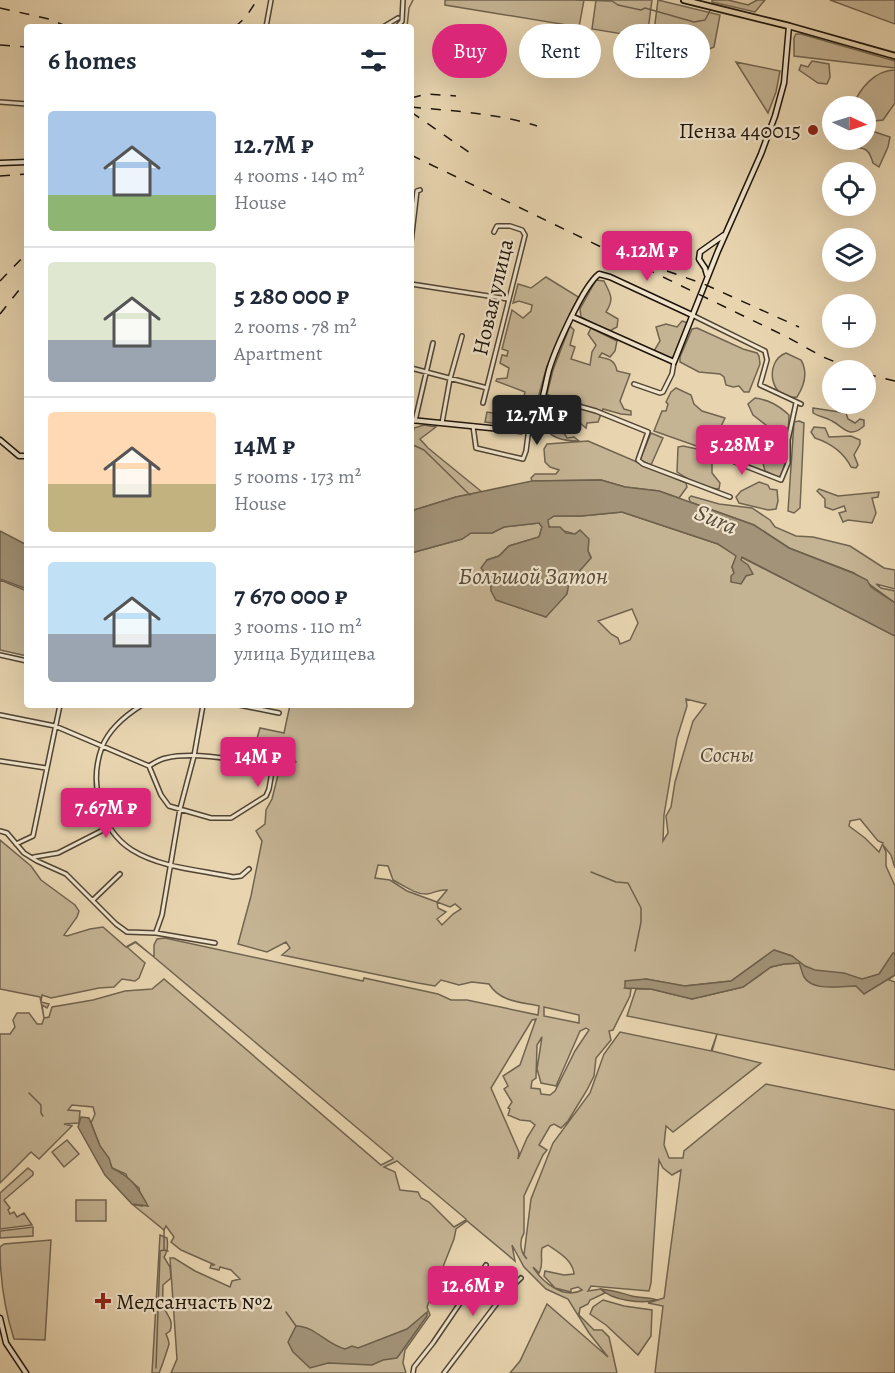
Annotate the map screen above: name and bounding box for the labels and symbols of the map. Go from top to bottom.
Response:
north arrow [822,96,876,150]
place label: Пенза 440015 [679,116,801,146]
marker: Пенза 440015 [806,123,820,137]
pin: 4.12M ₽ [592,231,702,282]
street label: Новая улица [465,235,521,359]
pin: 12.7M ₽ [482,395,592,446]
pin: 5.28M ₽ [687,425,797,476]
water label: Sura [690,496,742,542]
water label: Большой Затон [458,560,608,592]
pin: 14M ₽ [216,737,300,788]
park label: Сосны [700,740,754,770]
pin: 7.67M ₽ [51,788,161,839]
pin: 12.6M ₽ [418,1266,528,1317]
place label: Медсанчасть №2 [116,1287,273,1317]
marker: Медсанчасть №2 [94,1292,112,1310]

